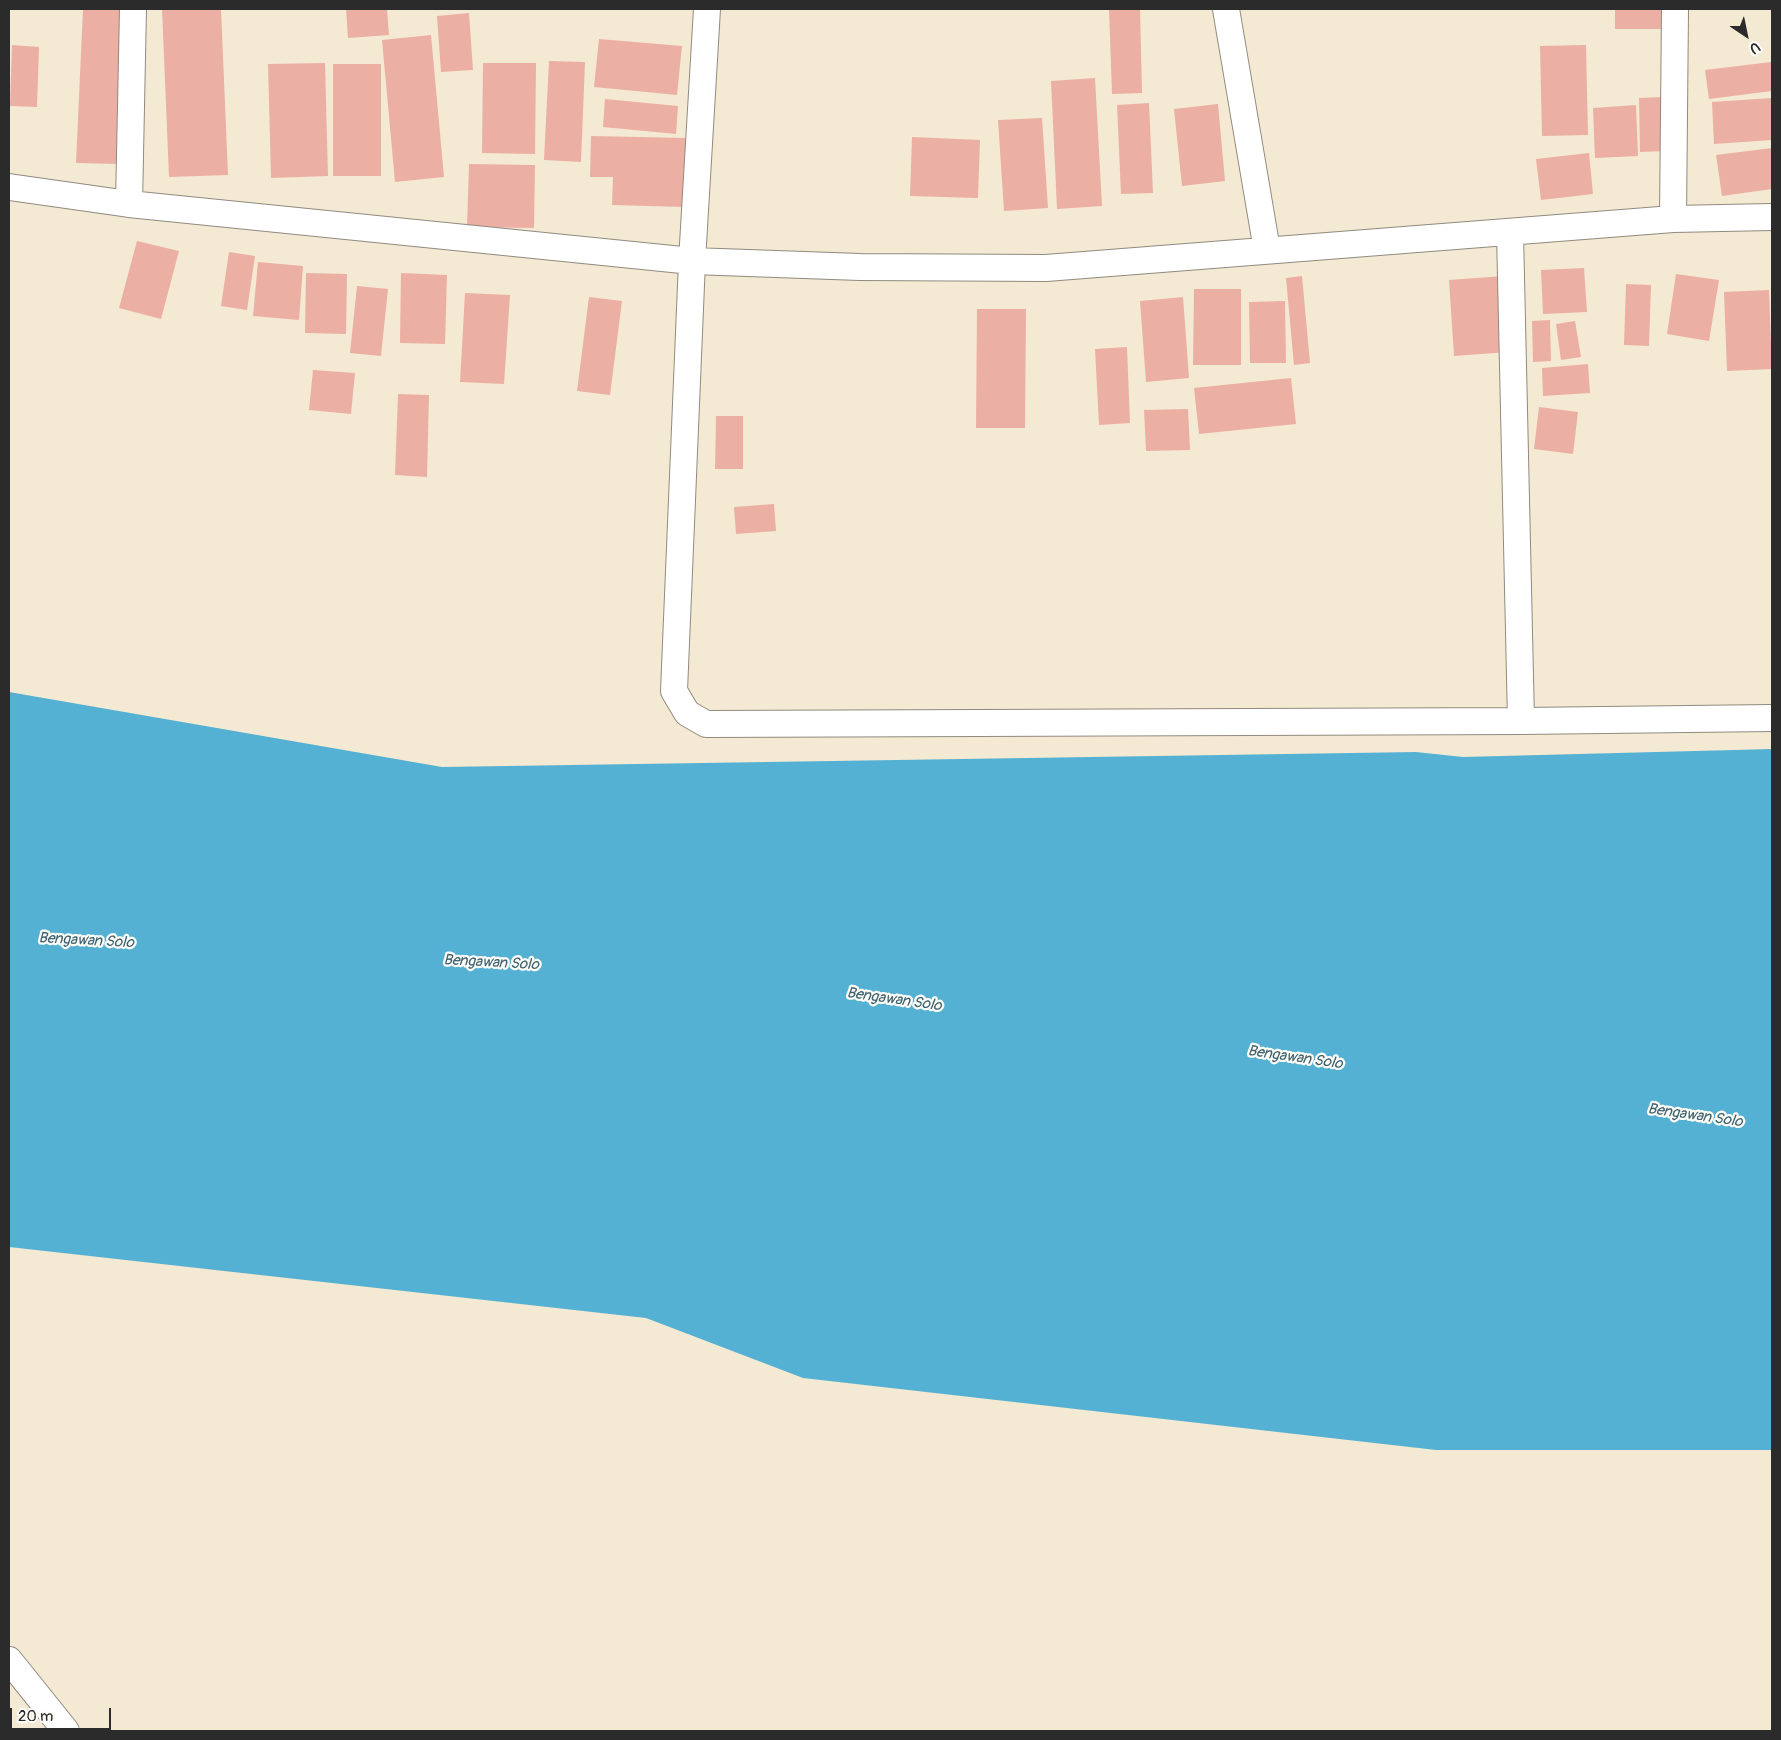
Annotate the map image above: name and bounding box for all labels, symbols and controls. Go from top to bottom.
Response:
north arrow [1721,10,1771,60]
text: U [1746,38,1763,57]
water label: Bengawan Solo [38,930,134,952]
water label: Bengawan Solo [443,952,539,974]
water label: Bengawan Solo [846,984,942,1016]
water label: Bengawan Solo [1247,1042,1343,1074]
water label: Bengawan Solo [1647,1100,1743,1132]
scale bar [12,1698,114,1730]
text: 20 m [18,1707,53,1726]

